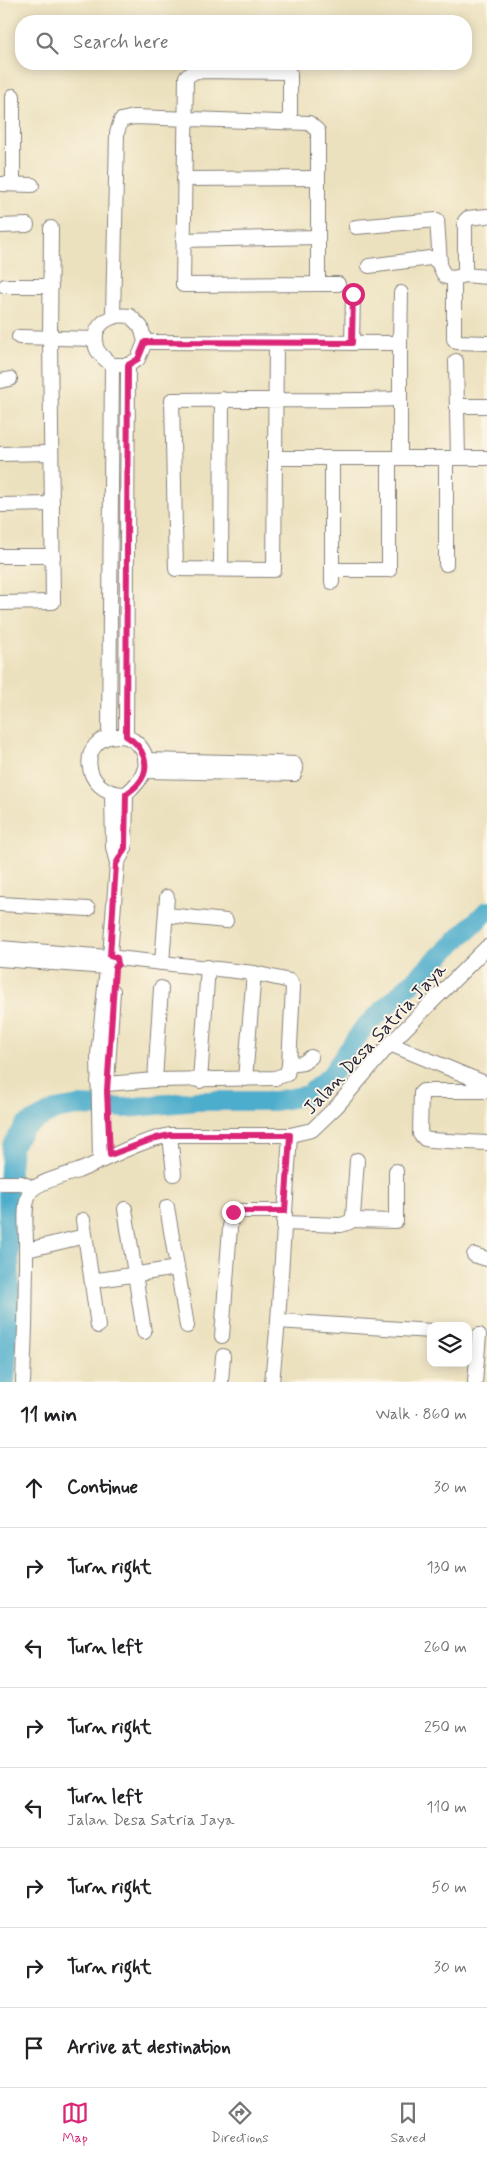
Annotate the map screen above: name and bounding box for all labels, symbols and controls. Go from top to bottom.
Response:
search box [15,15,472,70]
icon: search [33,29,61,57]
text: Search here [73,30,169,55]
route start [342,283,365,306]
street label: Jalan Desa Satria Jaya [298,957,452,1120]
route end [222,1201,245,1224]
map controls [427,1322,472,1367]
button: layers [427,1322,472,1367]
text: 11 min [20,1401,77,1429]
text: Walk · 860 m [376,1404,467,1425]
icon: ahead [20,1474,48,1502]
text: Continue [67,1475,138,1500]
text: 30 m [434,1477,467,1498]
icon: right [20,1554,48,1582]
text: Turn right [67,1555,151,1580]
text: 130 m [426,1557,467,1578]
icon: left [20,1634,48,1662]
text: Turn left [67,1635,143,1660]
text: 260 m [424,1637,467,1658]
icon: right [20,1714,48,1742]
text: Turn right [67,1715,151,1740]
text: 250 m [424,1717,467,1738]
text: Turn left [67,1785,143,1810]
icon: left [20,1794,48,1822]
text: 110 m [426,1797,467,1818]
text: Jalan Desa Satria Jaya [67,1810,234,1831]
icon: right [20,1874,48,1902]
text: Turn right [67,1875,151,1900]
text: 50 m [431,1877,467,1898]
icon: right [20,1954,48,1982]
text: Turn right [67,1955,151,1980]
text: 30 m [434,1957,467,1978]
icon: arrive [20,2034,48,2062]
text: Arrive at destination [67,2035,231,2060]
tab: Map [61,2099,89,2147]
tab: Directions [211,2099,269,2147]
tab: Saved [391,2099,426,2147]

